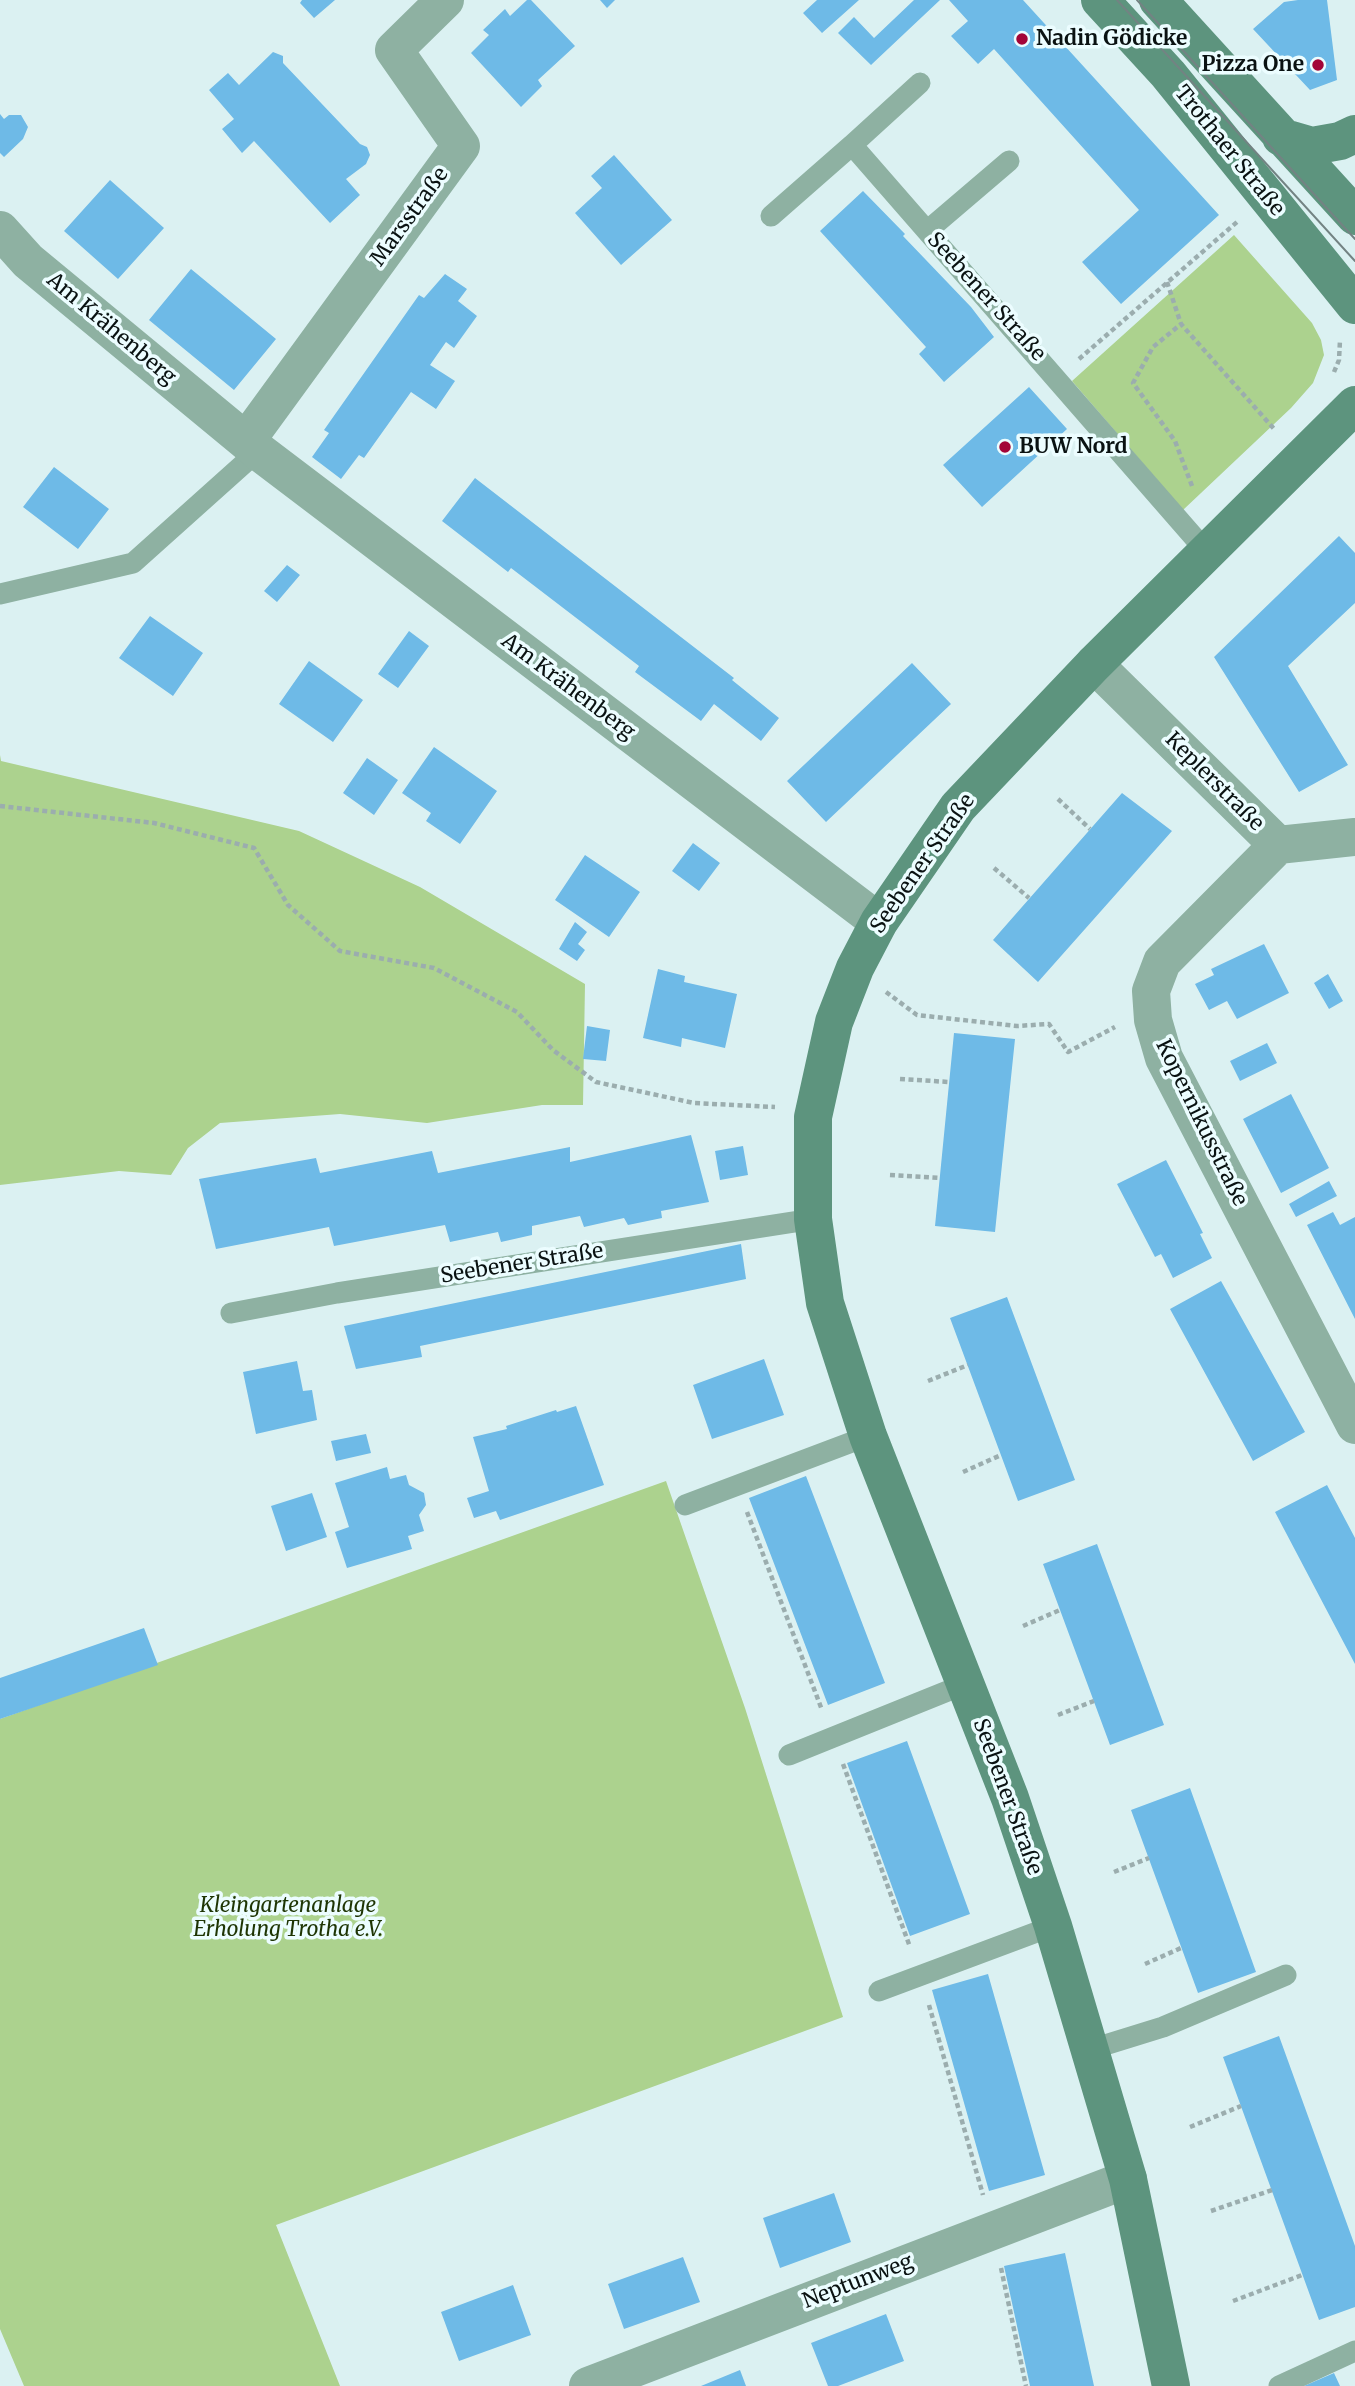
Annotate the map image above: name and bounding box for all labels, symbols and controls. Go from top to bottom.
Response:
place label: Nadin Gödicke [1036,26,1187,52]
marker: Nadin Gödicke [1014,31,1030,47]
place label: Pizza One [1201,52,1304,78]
marker: Pizza One [1310,57,1326,73]
street label: Trothaer Straße [1169,81,1289,221]
street label: Marsstraße [366,163,454,271]
street label: Seebener Straße [922,227,1050,367]
street label: Am Krähenberg [41,268,181,390]
place label: BUW Nord [1019,434,1128,460]
marker: BUW Nord [997,439,1013,455]
street label: Am Krähenberg [496,629,640,745]
street label: Keplerstraße [1160,728,1268,836]
street label: Seebener Straße [866,789,980,939]
street label: Kopernikusstraße [1150,1036,1252,1210]
street label: Seebener Straße [439,1239,605,1289]
street label: Seebener Straße [967,1715,1047,1879]
park label: Kleingartenanlage Erholung Trotha e.V. [193,1893,383,1943]
street label: Neptunweg [799,2249,917,2315]

